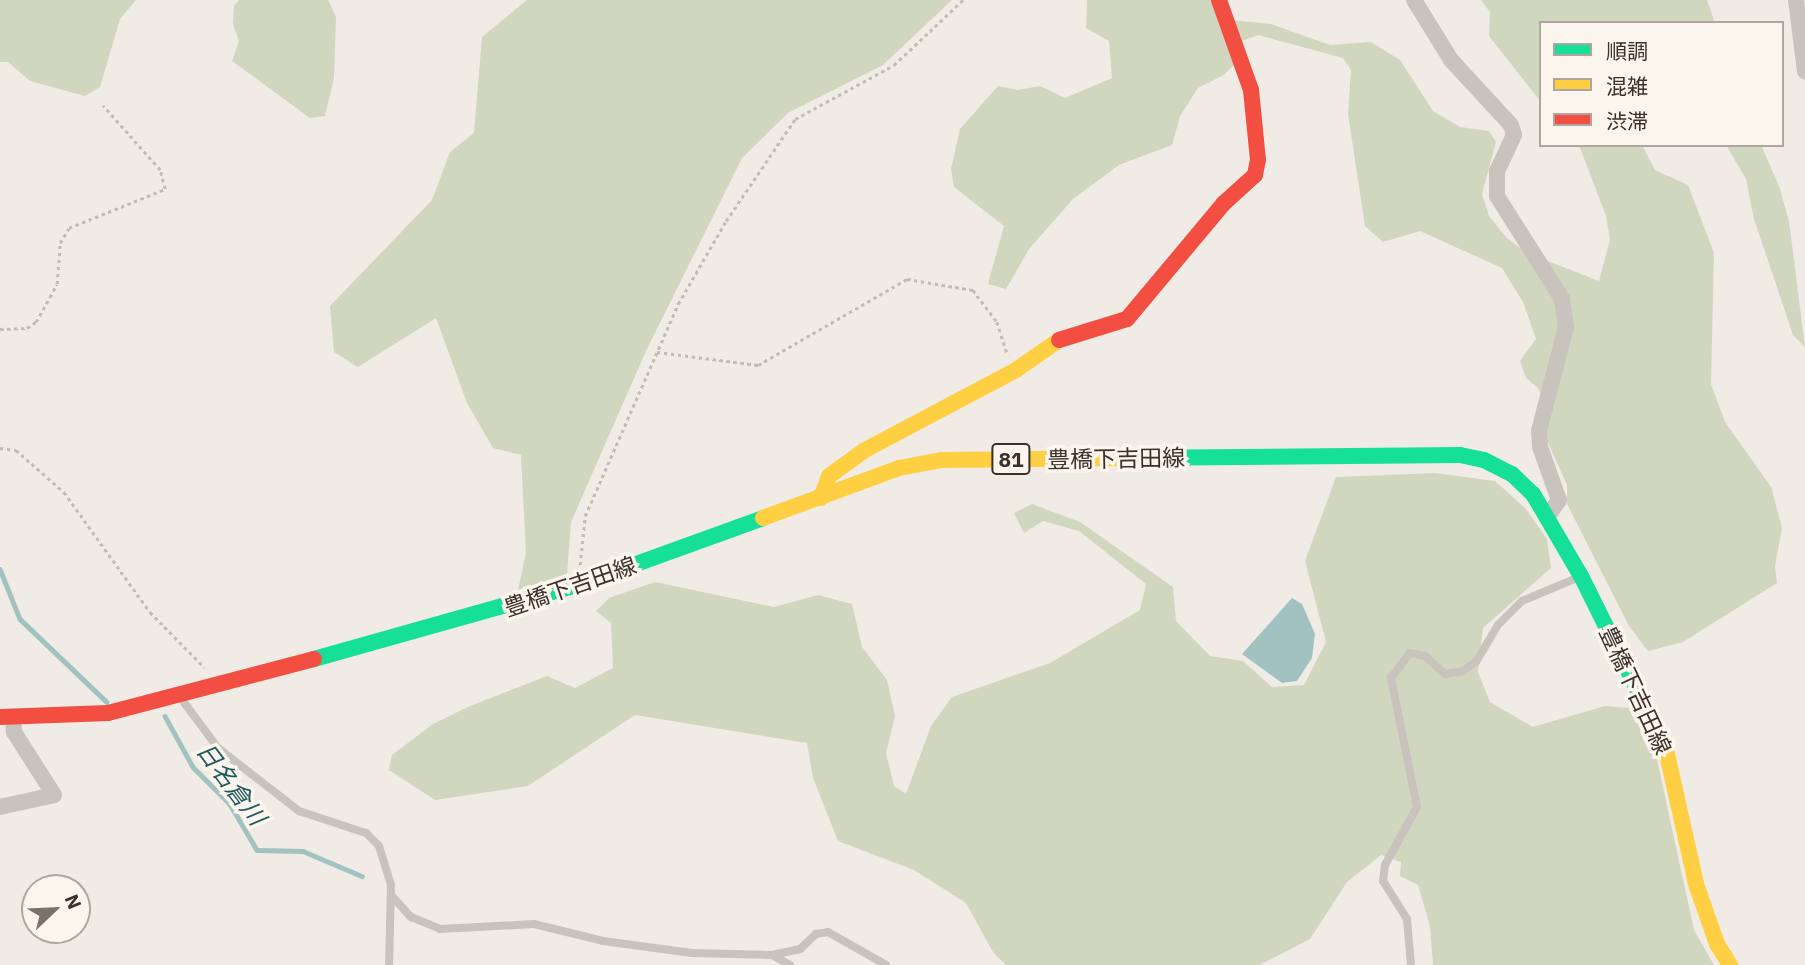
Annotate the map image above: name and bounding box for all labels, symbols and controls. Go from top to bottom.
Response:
legend [1539,21,1784,147]
text: 順調 [1606,37,1648,65]
text: 混雑 [1606,72,1648,100]
text: 渋滞 [1606,107,1648,135]
road number: 81 [990,442,1032,476]
street label: 豊橋下吉田線 [1047,443,1185,473]
street label: 豊橋下吉田線 [500,550,640,622]
street label: 豊橋下吉田線 [1594,622,1678,758]
water label: 日名倉川 [191,737,271,831]
north arrow [21,874,91,944]
text: N [60,891,87,913]

